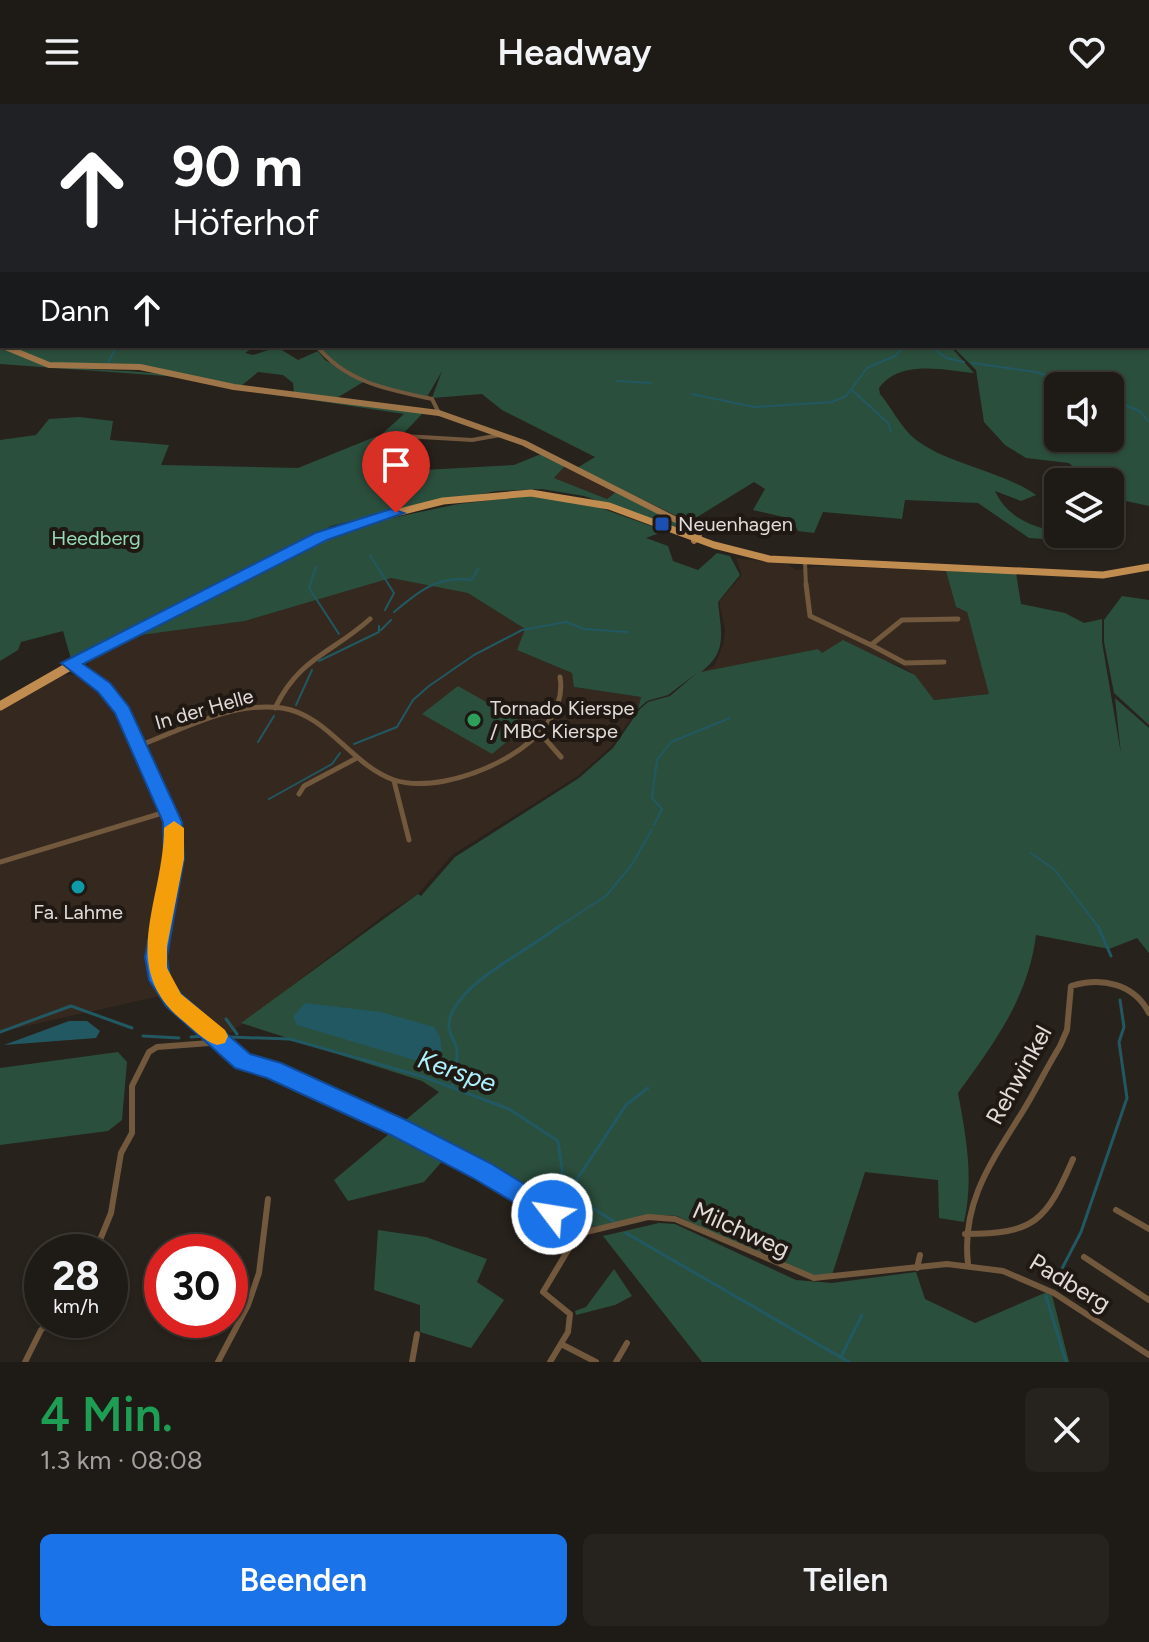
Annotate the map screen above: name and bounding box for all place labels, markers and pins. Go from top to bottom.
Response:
pin [362,431,430,513]
place label: Neuenhagen [678,512,793,536]
marker: Neuenhagen [653,515,671,533]
place label: Tornado Kierspe / MBC Kierspe [490,696,634,743]
marker: Tornado Kierspe / MBC Kierspe [465,711,483,729]
marker: Fa. Lahme [69,878,87,896]
place label: Fa. Lahme [33,900,123,924]

